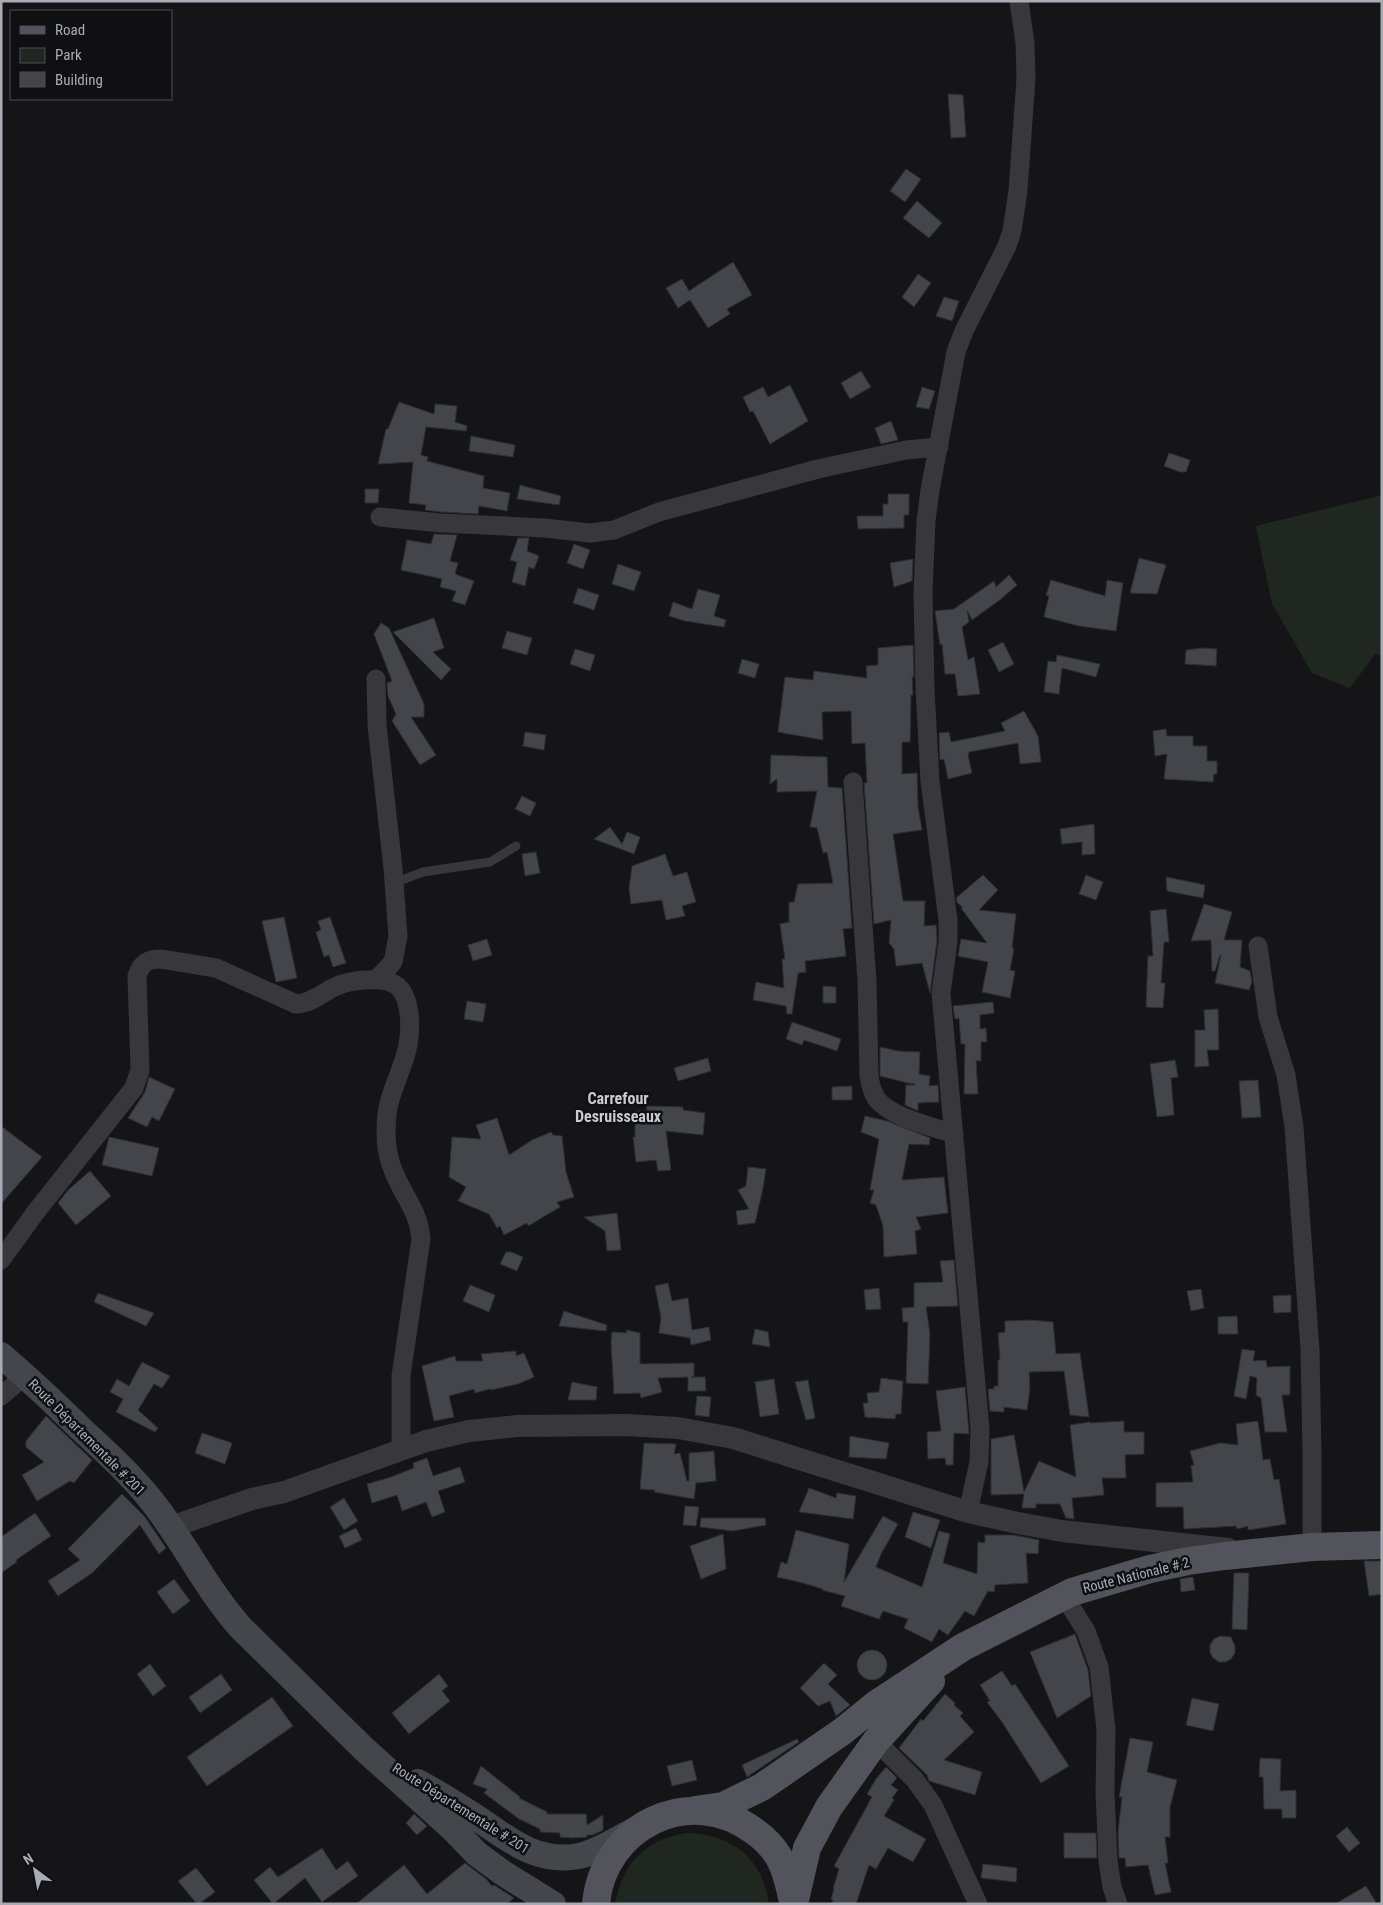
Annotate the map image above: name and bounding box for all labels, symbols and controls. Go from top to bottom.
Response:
legend [10,10,172,100]
text: Road [55,21,85,39]
text: Park [55,46,82,64]
text: Building [55,71,103,89]
district label: Carrefour Desruisseaux [575,1089,662,1126]
street label: Route Départementale # 201 [25,1375,149,1499]
street label: Route Nationale # 2 [1081,1554,1191,1596]
street label: Route Départementale # 201 [390,1759,532,1857]
north arrow [10,1845,60,1895]
text: N [20,1850,36,1868]

